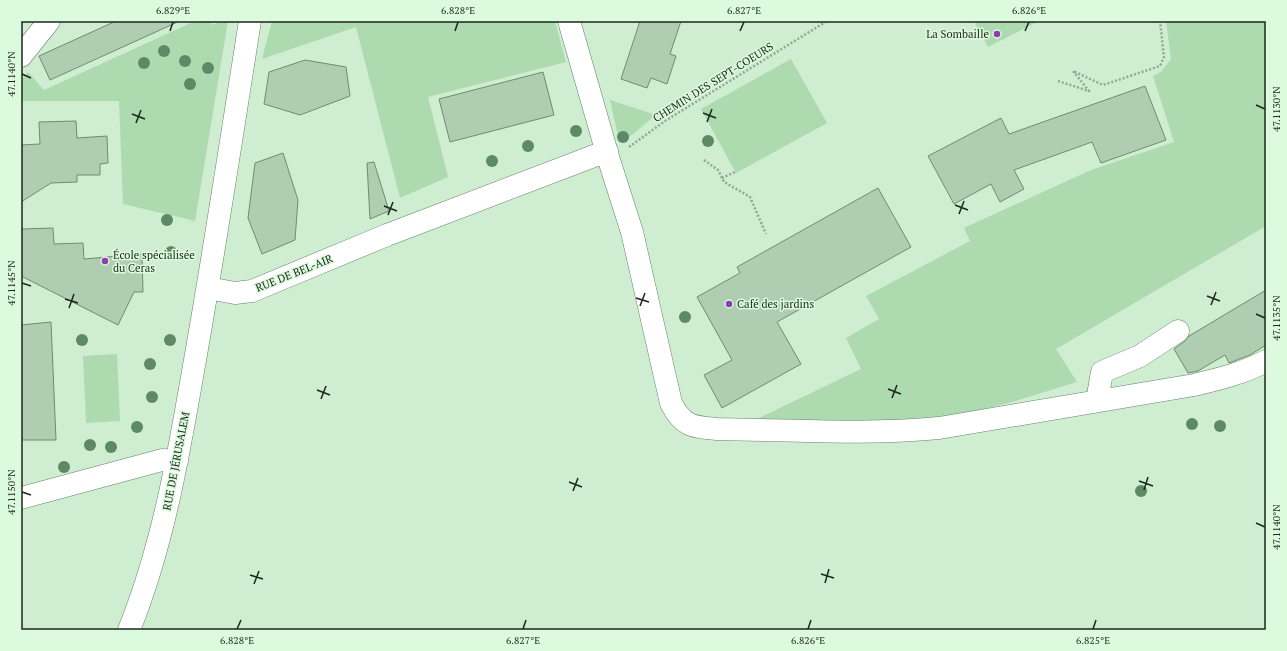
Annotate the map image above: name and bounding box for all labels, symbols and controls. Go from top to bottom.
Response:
text: 6.829°E [156,4,190,17]
text: 6.828°E [441,4,475,17]
text: 6.827°E [727,4,761,17]
text: 6.826°E [1012,4,1046,17]
place label: La Sombaille [926,27,989,41]
marker: La Sombaille [992,29,1002,39]
street label: CHEMIN DES SEPT-COEURS [650,39,776,125]
text: 47.1140°N [5,51,18,97]
text: 47.1130°N [1270,86,1283,132]
place label: École spécialisée du Ceras [113,248,195,275]
street label: RUE DE BEL-AIR [253,251,335,295]
marker: École spécialisée du Ceras [100,256,110,266]
text: 47.1145°N [5,260,18,306]
text: 47.1135°N [1270,295,1283,341]
place label: Café des jardins [737,297,814,311]
marker: Café des jardins [724,299,734,309]
street label: RUE DE JÉRUSALEM [160,410,193,512]
text: 47.1150°N [5,469,18,515]
text: 47.1140°N [1270,504,1283,550]
text: 6.828°E [220,634,254,647]
text: 6.827°E [506,634,540,647]
text: 6.826°E [791,634,825,647]
text: 6.825°E [1076,634,1110,647]

